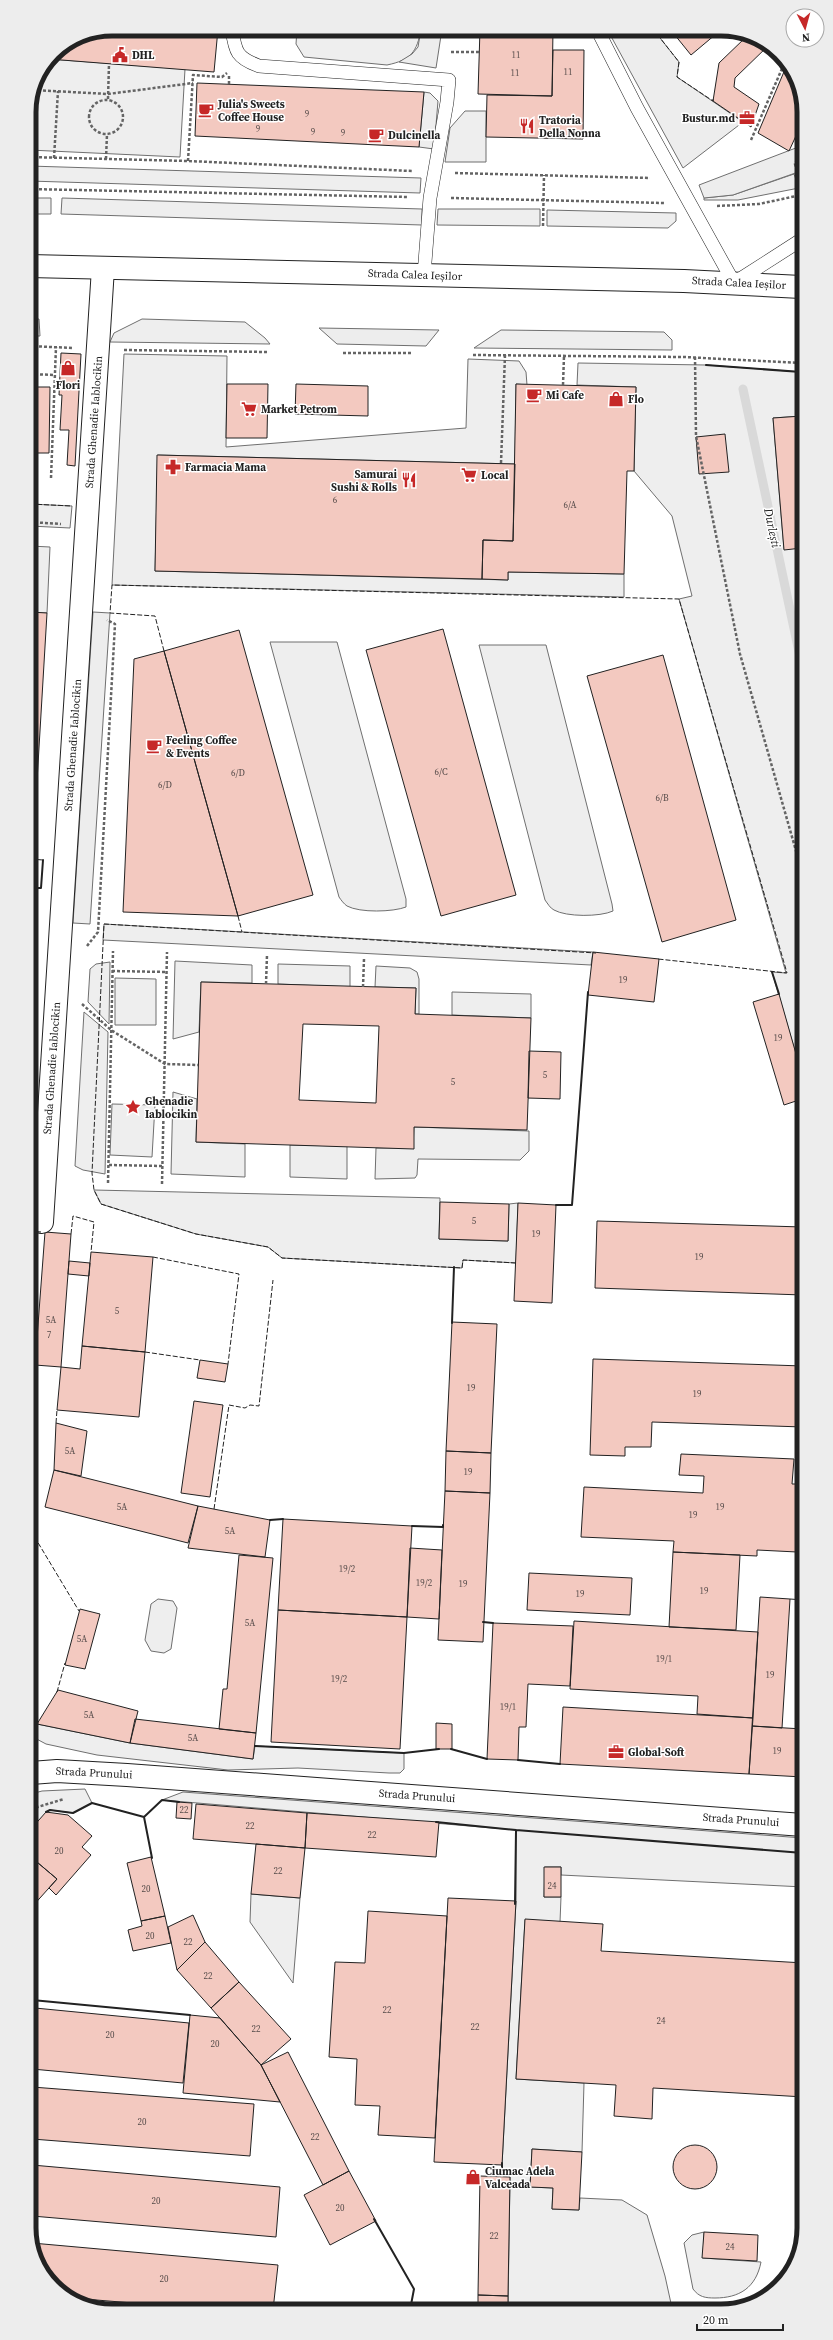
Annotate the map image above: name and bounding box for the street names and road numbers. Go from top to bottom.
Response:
street label: Strada Calea Ieșilor [368,266,463,284]
street label: Strada Calea Ieșilor [691,273,787,293]
street label: Strada Ghenadie Iablocikin [82,355,106,489]
street label: Strada Ghenadie Iablocikin [61,678,85,812]
street label: Strada Ghenadie Iablocikin [40,1001,64,1135]
street label: Strada Prunului [55,1763,133,1783]
street label: Strada Prunului [378,1786,456,1806]
street label: Strada Prunului [702,1810,780,1830]

